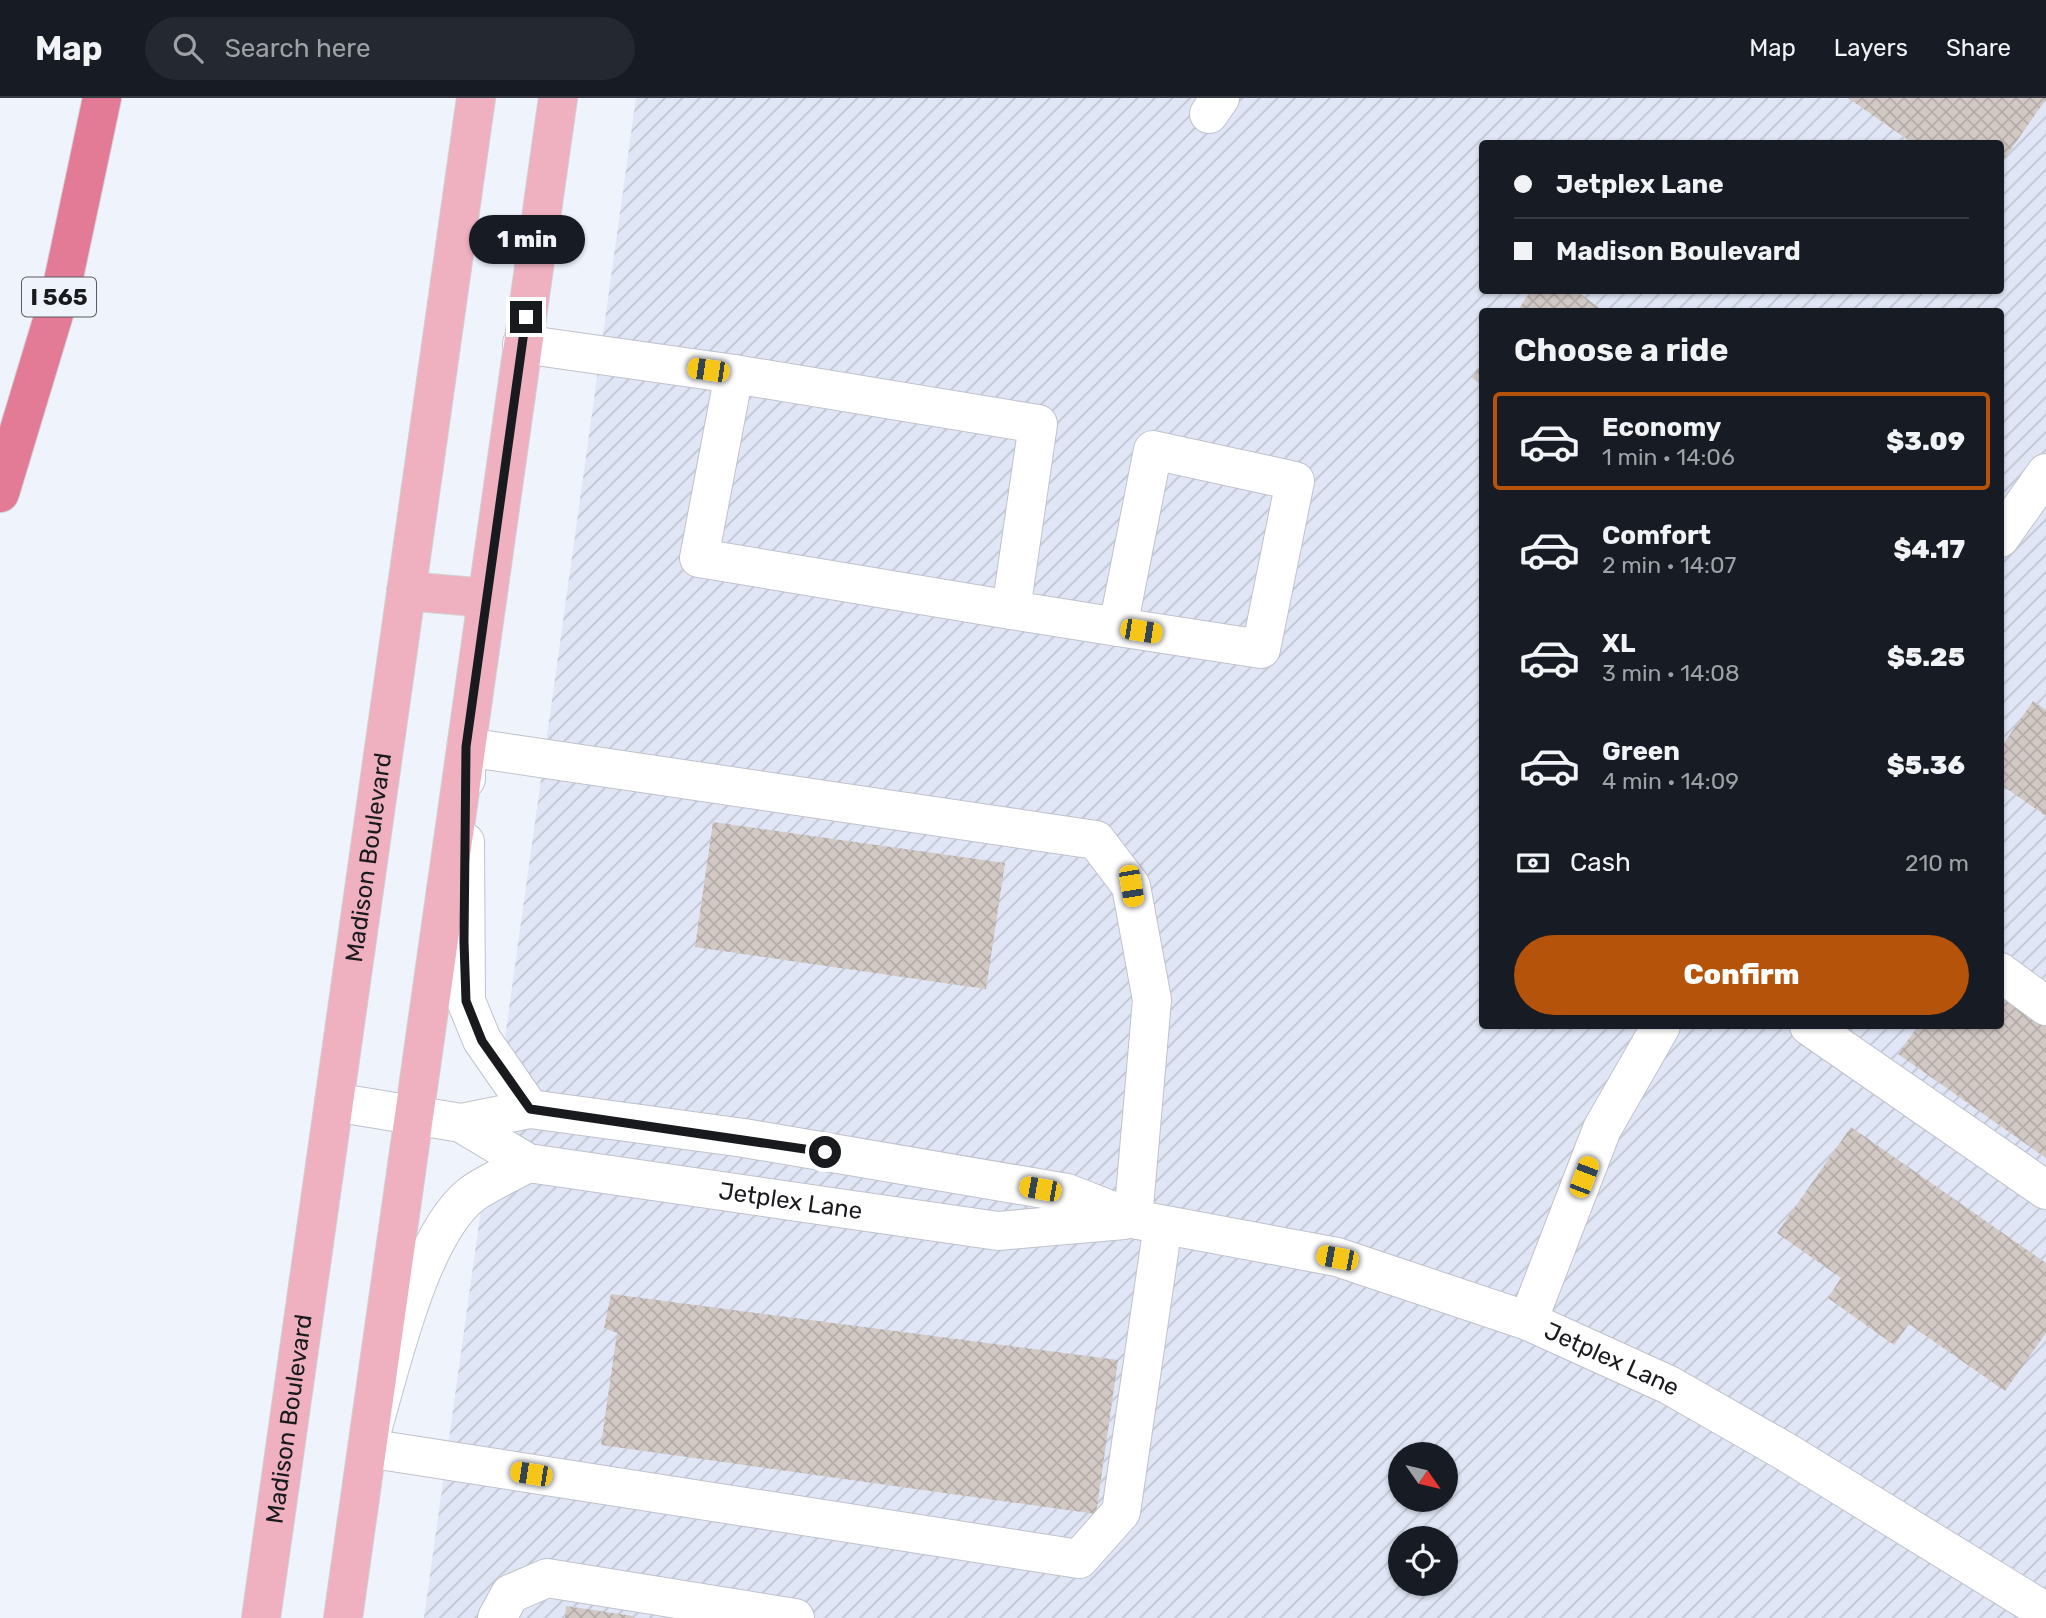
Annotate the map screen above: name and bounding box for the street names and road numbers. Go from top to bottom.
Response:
road number: I 565 [22,278,96,316]
street label: Madison Boulevard [340,751,397,964]
street label: Jetplex Lane [717,1177,864,1225]
street label: Madison Boulevard [260,1312,318,1526]
street label: Jetplex Lane [1540,1316,1684,1402]

